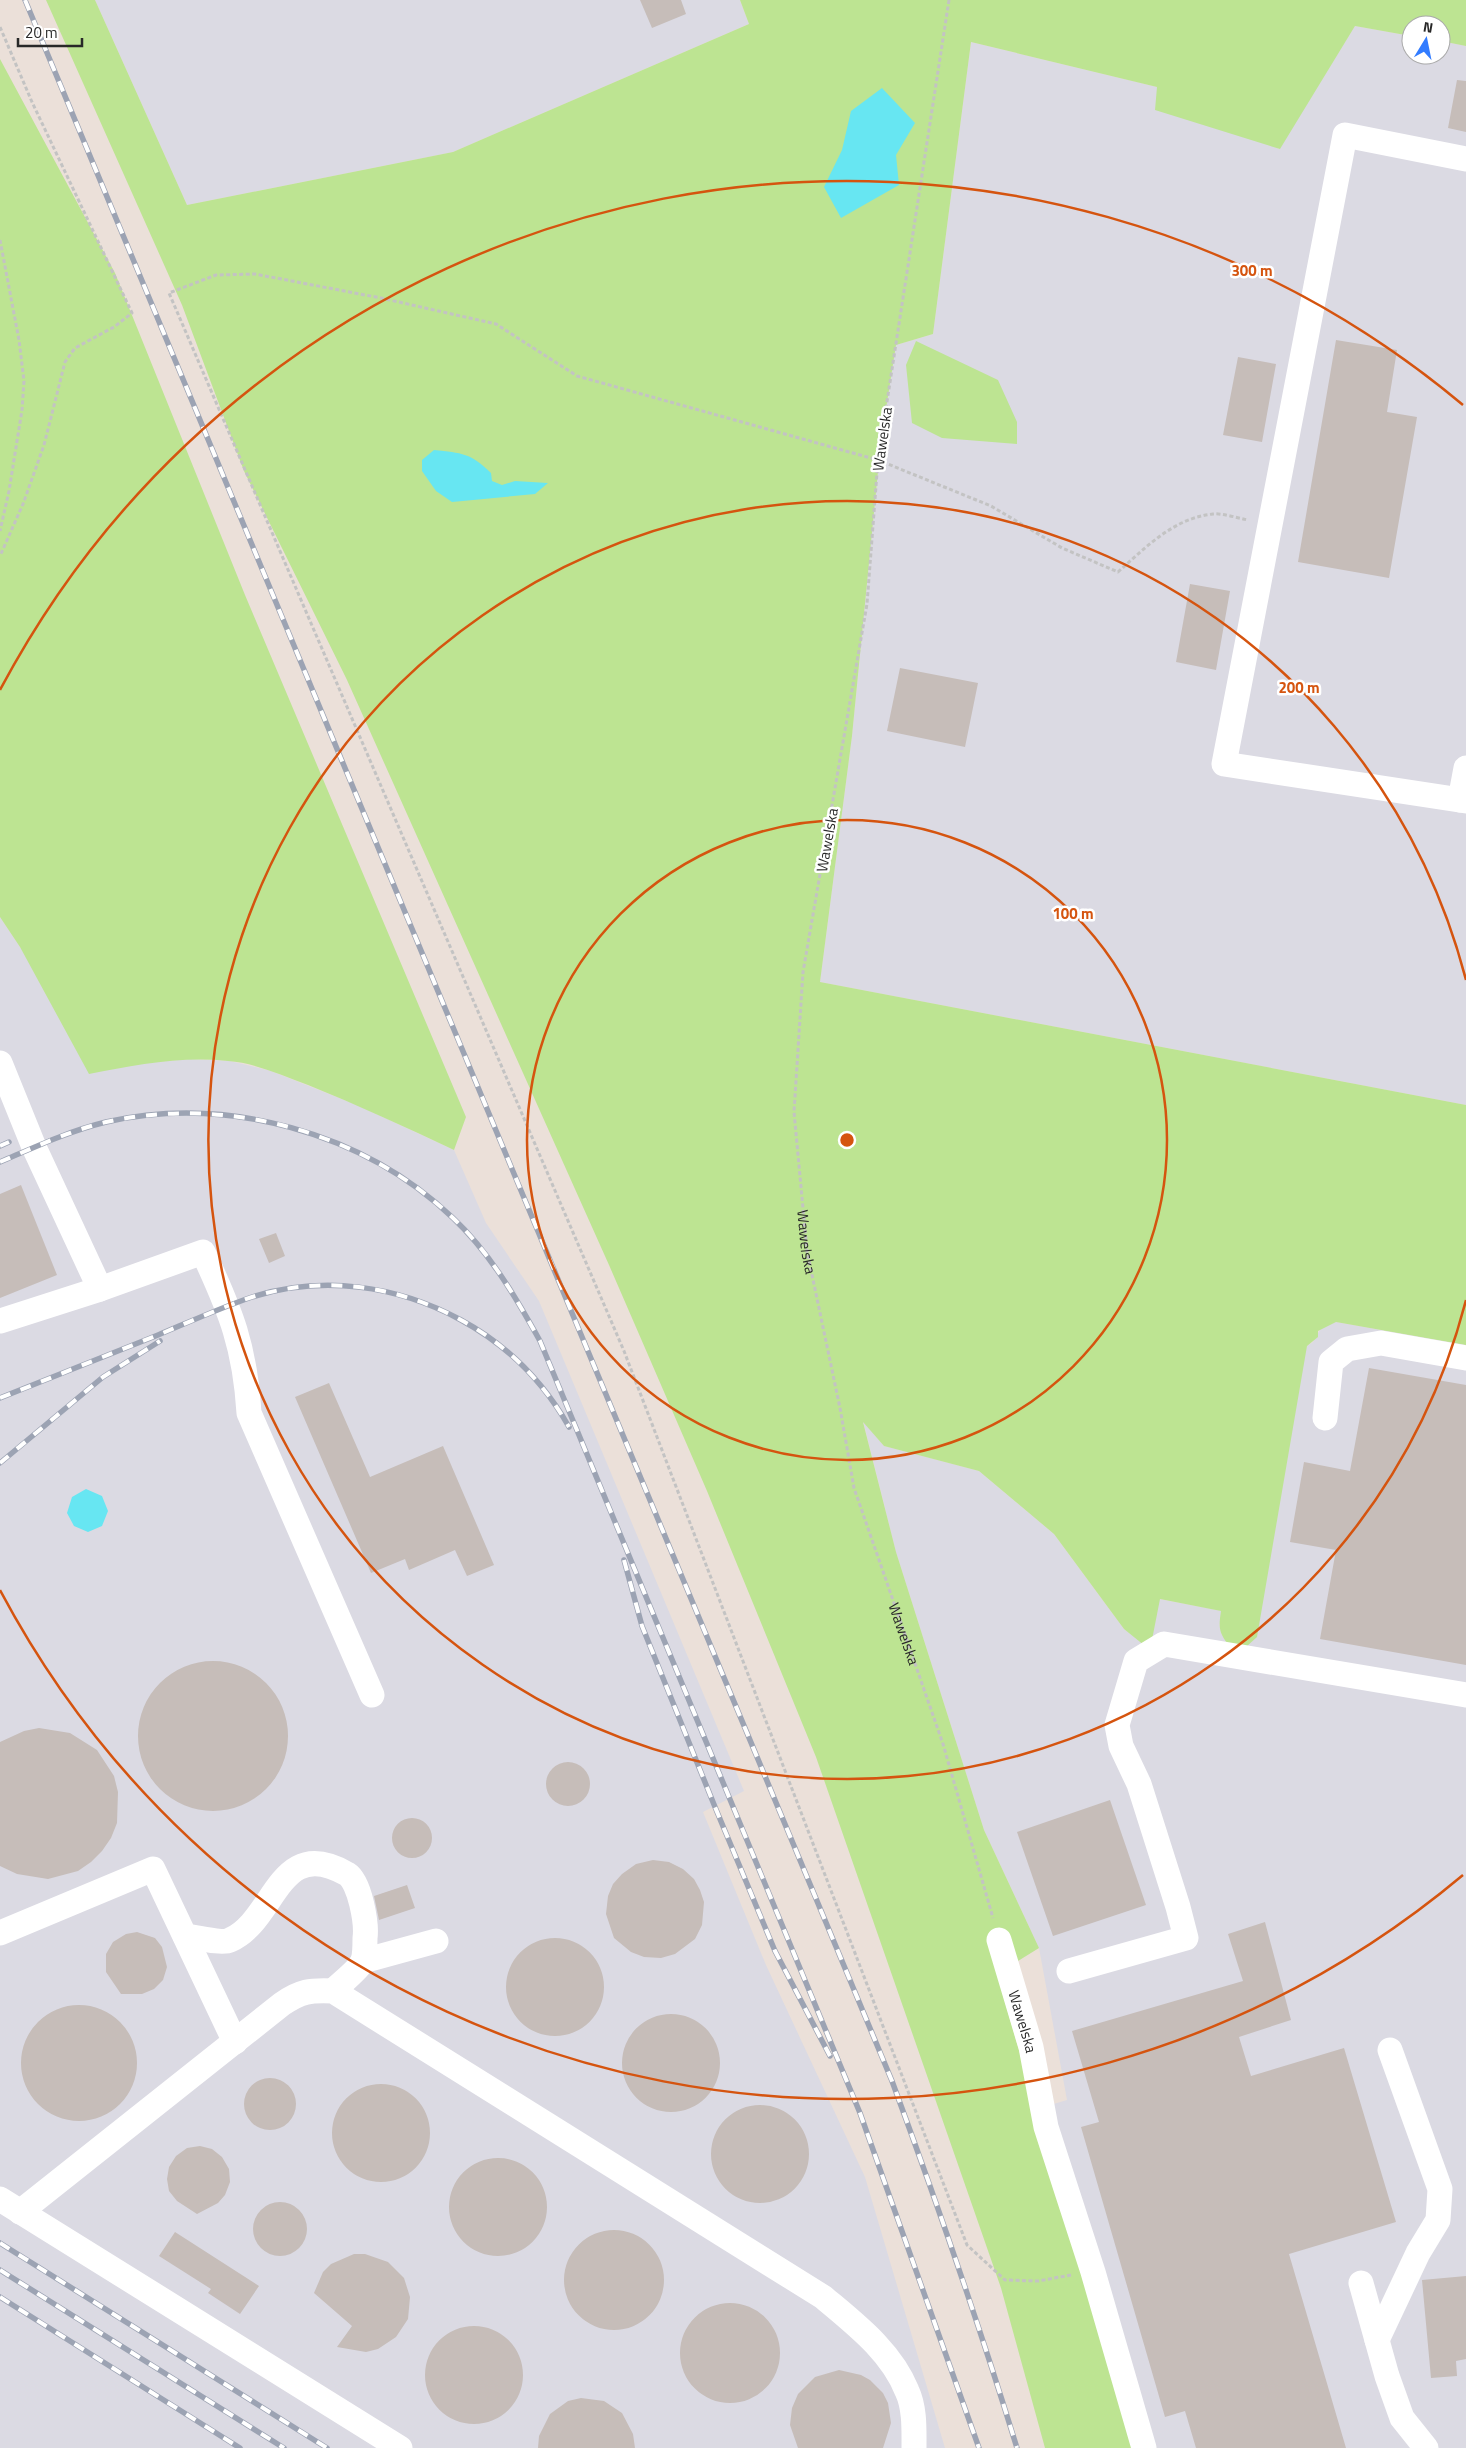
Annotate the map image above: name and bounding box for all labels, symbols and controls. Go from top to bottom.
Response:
scale bar [18,15,81,47]
north arrow [1401,15,1451,65]
text: N [1422,16,1435,38]
text: 20 m [25,21,58,44]
text: 300 m [1231,259,1273,282]
street label: Wawelska [866,405,898,473]
text: 200 m [1278,676,1320,699]
street label: Wawelska [810,806,844,874]
text: 100 m [1052,902,1094,925]
centre of rings [838,1131,856,1149]
street label: Wawelska [792,1209,823,1276]
street label: Wawelska [883,1599,926,1668]
street label: Wawelska [1003,1987,1043,2055]

